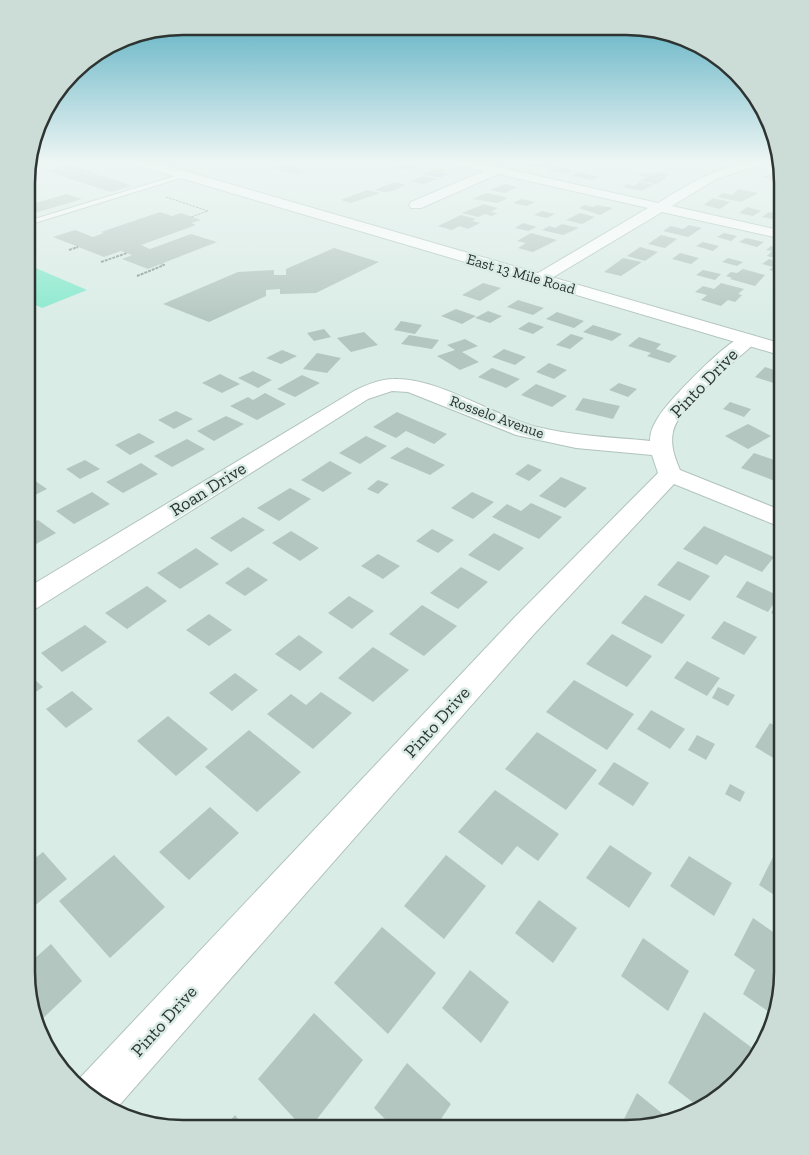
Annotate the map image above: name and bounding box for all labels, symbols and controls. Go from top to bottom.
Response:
street label: East 13 Mile Road [465,250,578,298]
street label: Pinto Drive [666,344,742,422]
street label: Rosselo Avenue [447,392,547,442]
street label: Roan Drive [166,457,250,521]
street label: Pinto Drive [399,682,475,762]
street label: Pinto Drive [126,981,202,1061]

